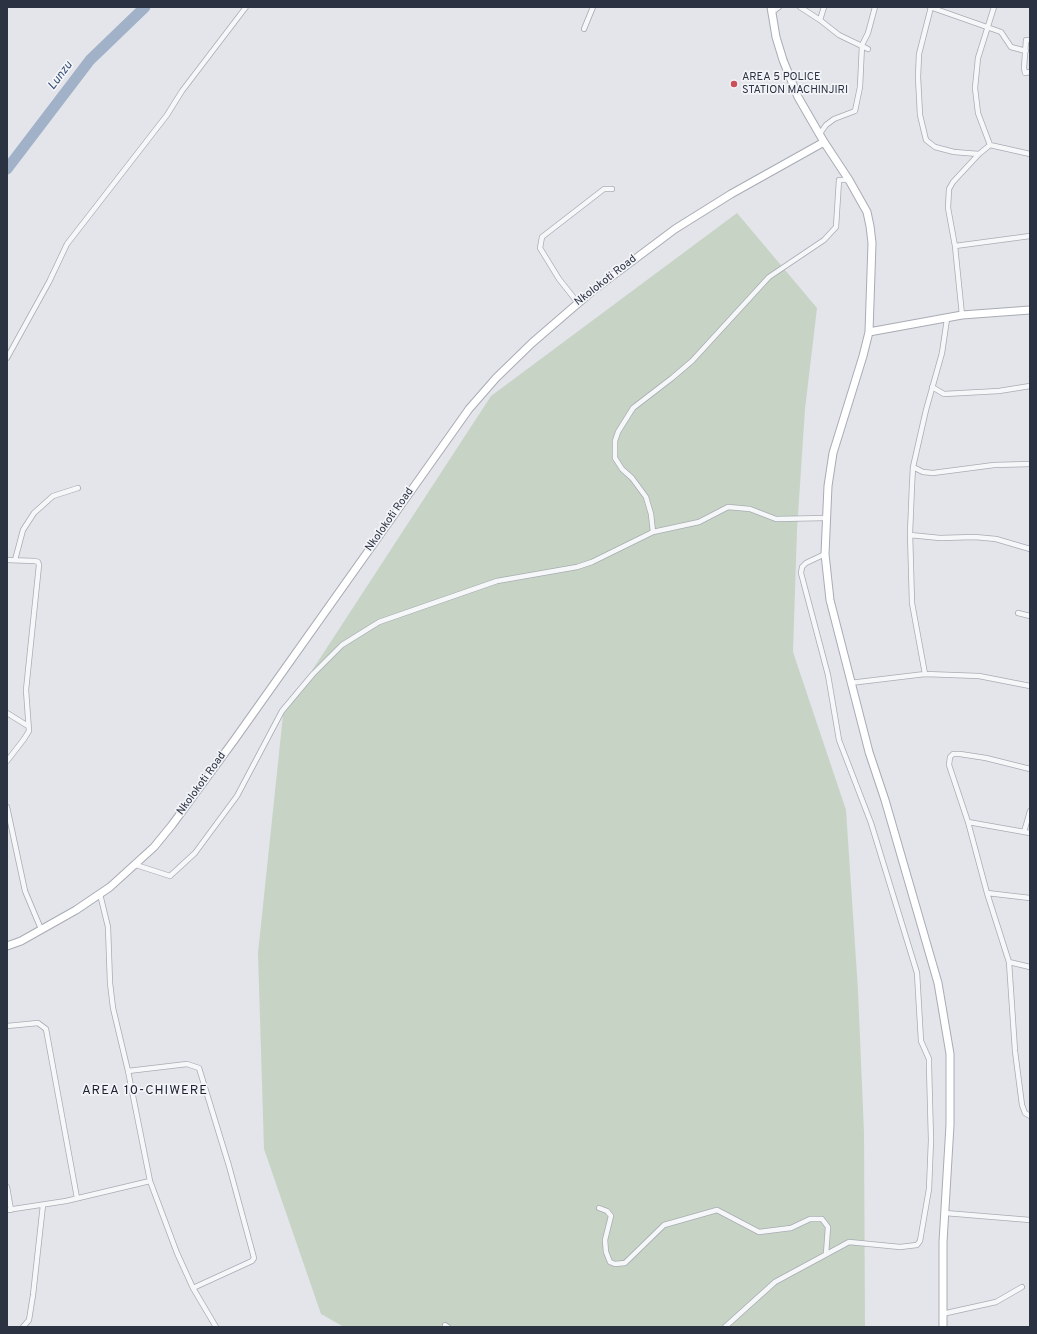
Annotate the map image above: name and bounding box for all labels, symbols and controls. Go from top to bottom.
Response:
water label: Lunzu [46,59,76,93]
place label: AREA 5 POLICE STATION MACHINJIRI [742,71,848,97]
marker: AREA 5 POLICE STATION MACHINJIRI [729,79,739,89]
street label: Nkolokoti Road [572,253,640,309]
street label: Nkolokoti Road [363,486,417,554]
street label: Nkolokoti Road [175,750,229,818]
district label: AREA 10-CHIWERE [82,1083,208,1099]

